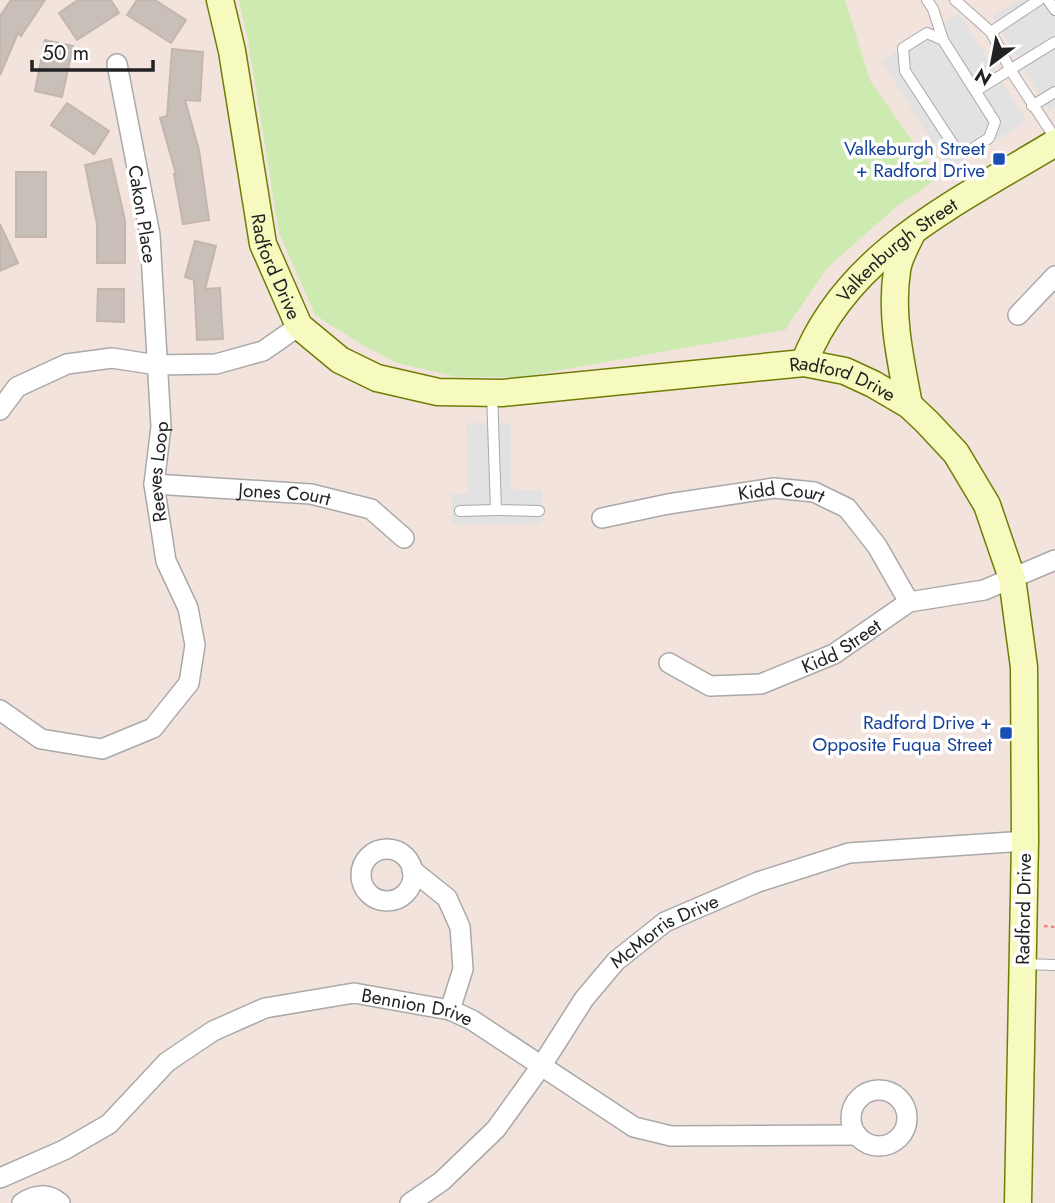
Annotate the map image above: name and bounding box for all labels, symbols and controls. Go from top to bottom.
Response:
scale bar [32,28,152,72]
north arrow [957,28,1027,98]
text: 50 m [42,38,89,68]
text: N [970,62,997,92]
place label: Valkeburgh Street + Radford Drive [844,135,985,184]
marker: Valkeburgh Street + Radford Drive [991,151,1007,167]
street label: Cakon Place [121,163,164,265]
street label: Valkenburgh Street [830,191,963,308]
street label: Radford Drive [244,212,308,324]
street label: Radford Drive [788,349,901,408]
street label: Reeves Loop [141,421,175,524]
street label: Kidd Court [736,475,830,510]
street label: Jones Court [235,476,334,513]
street label: Kidd Street [797,612,887,680]
place label: Radford Drive + Opposite Fuqua Street [812,709,992,758]
marker: Radford Drive + Opposite Fuqua Street [998,725,1014,741]
street label: Radford Drive [1009,853,1038,965]
street label: McMorris Drive [604,888,723,975]
street label: Bennion Drive [359,982,477,1033]

